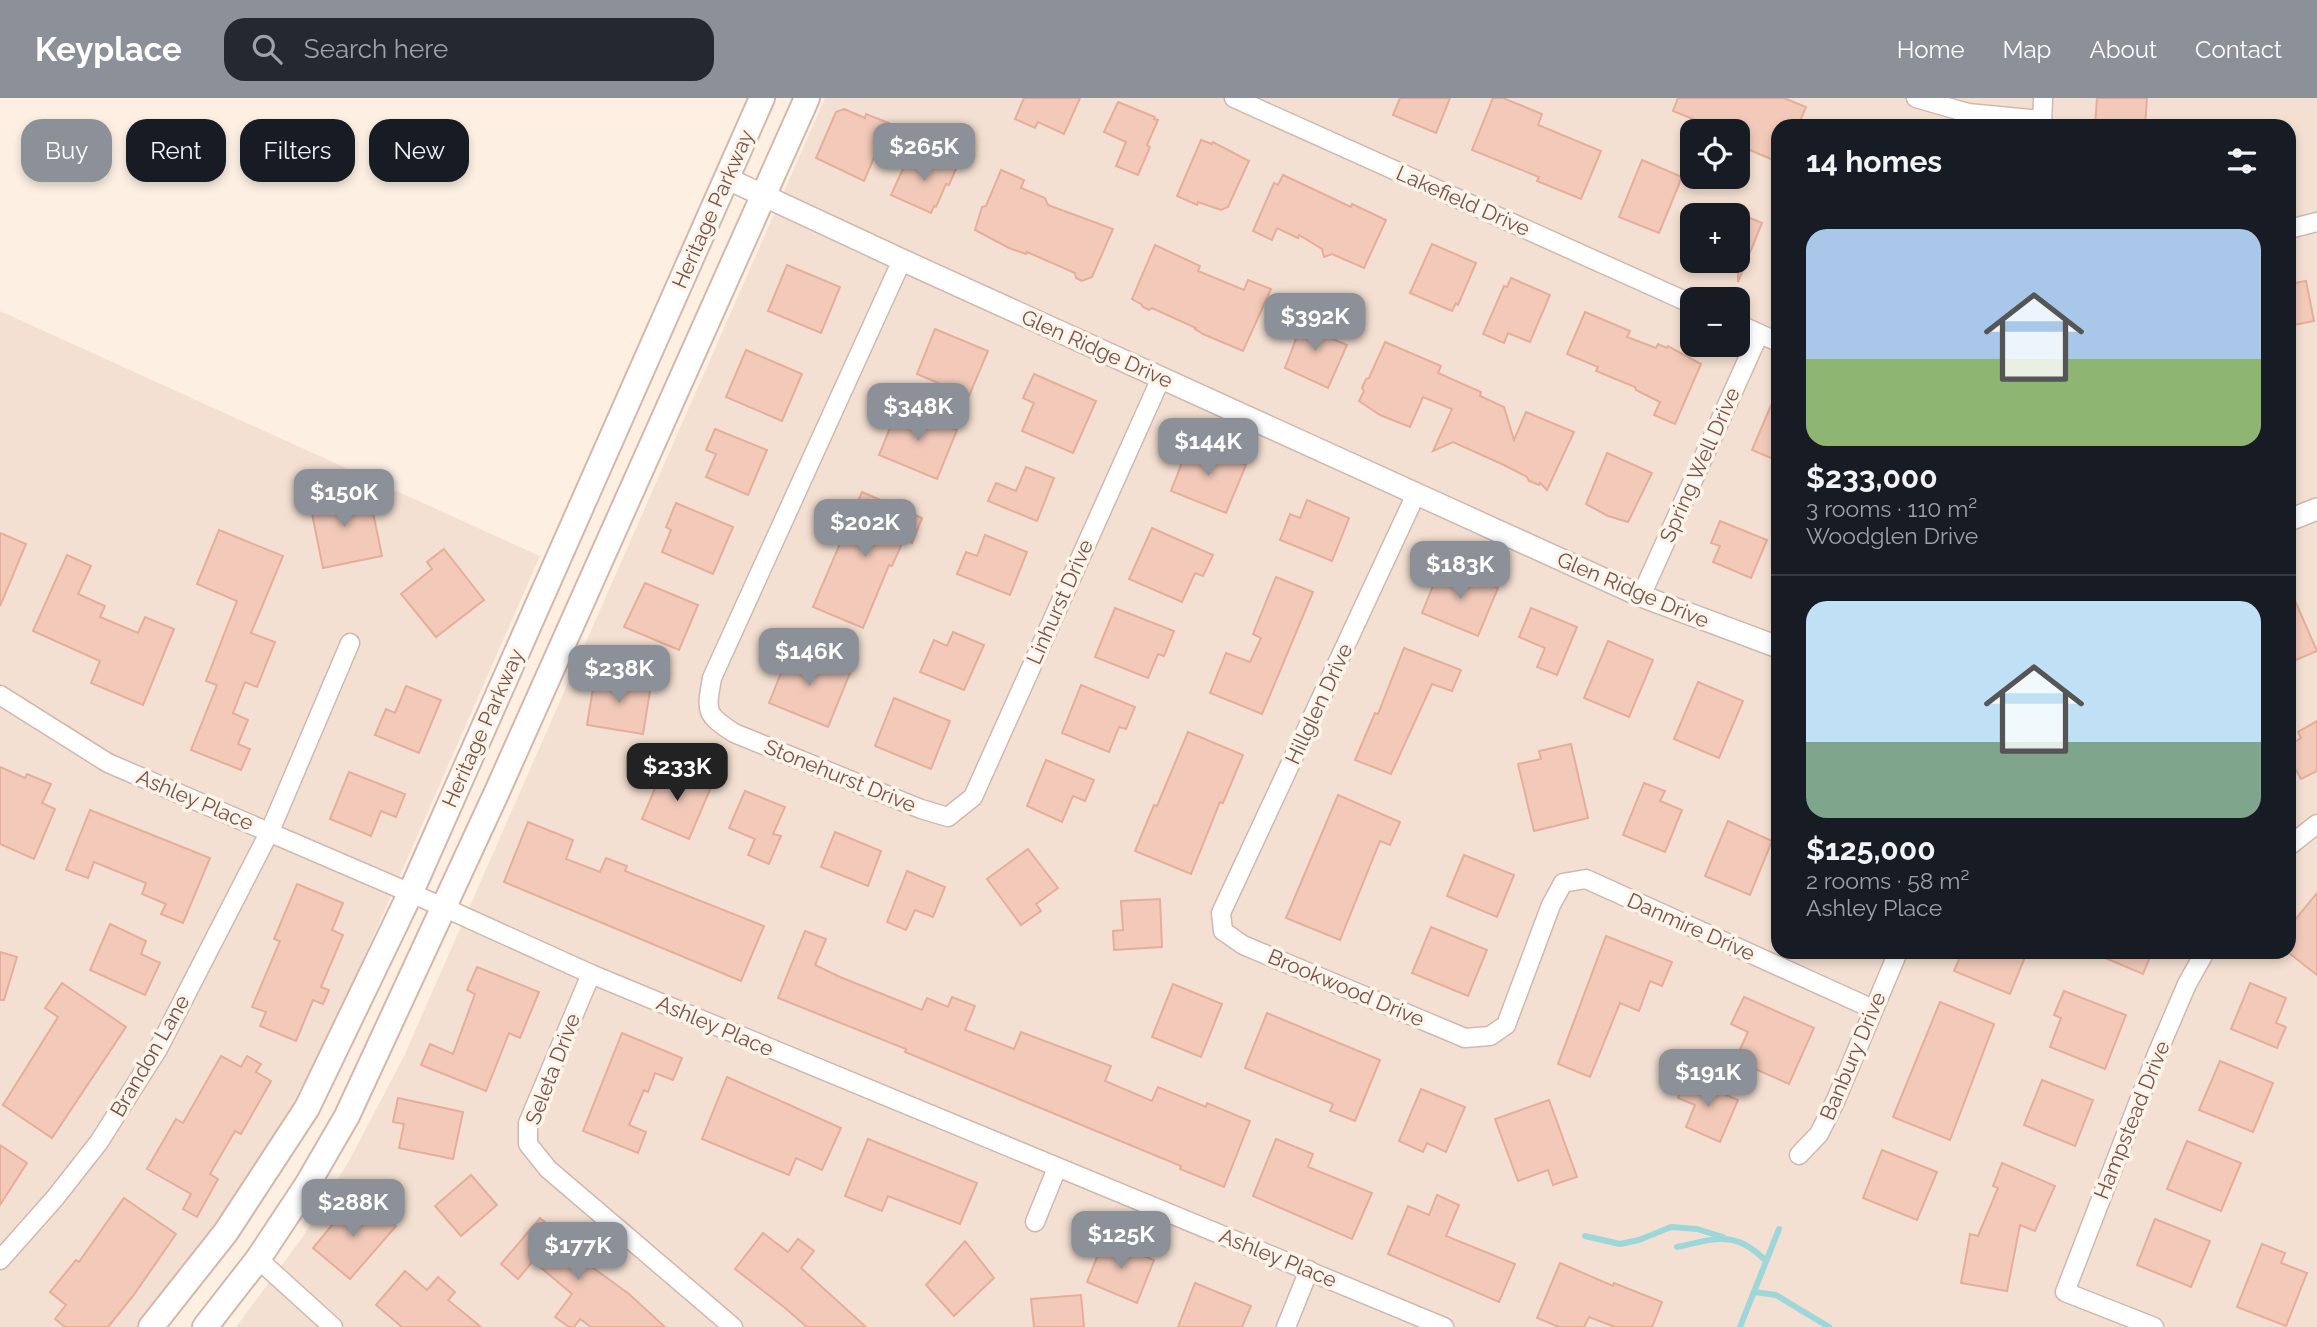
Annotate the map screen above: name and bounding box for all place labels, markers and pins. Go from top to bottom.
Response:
pin: $265K [875,123,973,183]
pin: $392K [1266,294,1364,353]
pin: $348K [869,384,967,443]
pin: $144K [1159,418,1257,478]
pin: $150K [295,470,393,529]
pin: $202K [816,500,914,559]
pin: $183K [1411,542,1509,601]
pin: $146K [760,628,858,688]
pin: $238K [570,646,668,705]
pin: $233K [628,744,726,803]
pin: $191K [1659,1049,1757,1109]
pin: $288K [304,1180,402,1239]
pin: $125K [1072,1212,1170,1271]
pin: $177K [529,1222,627,1282]

